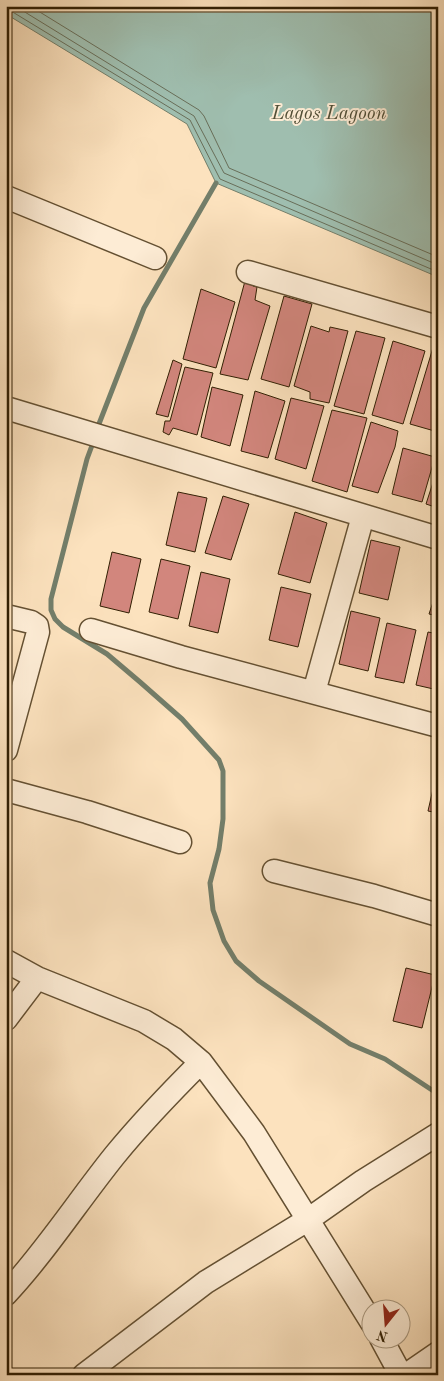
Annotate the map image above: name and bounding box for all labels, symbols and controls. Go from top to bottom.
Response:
water label: Lagos Lagoon [271,105,387,124]
north arrow [362,1298,412,1348]
text: N [375,1327,390,1344]

